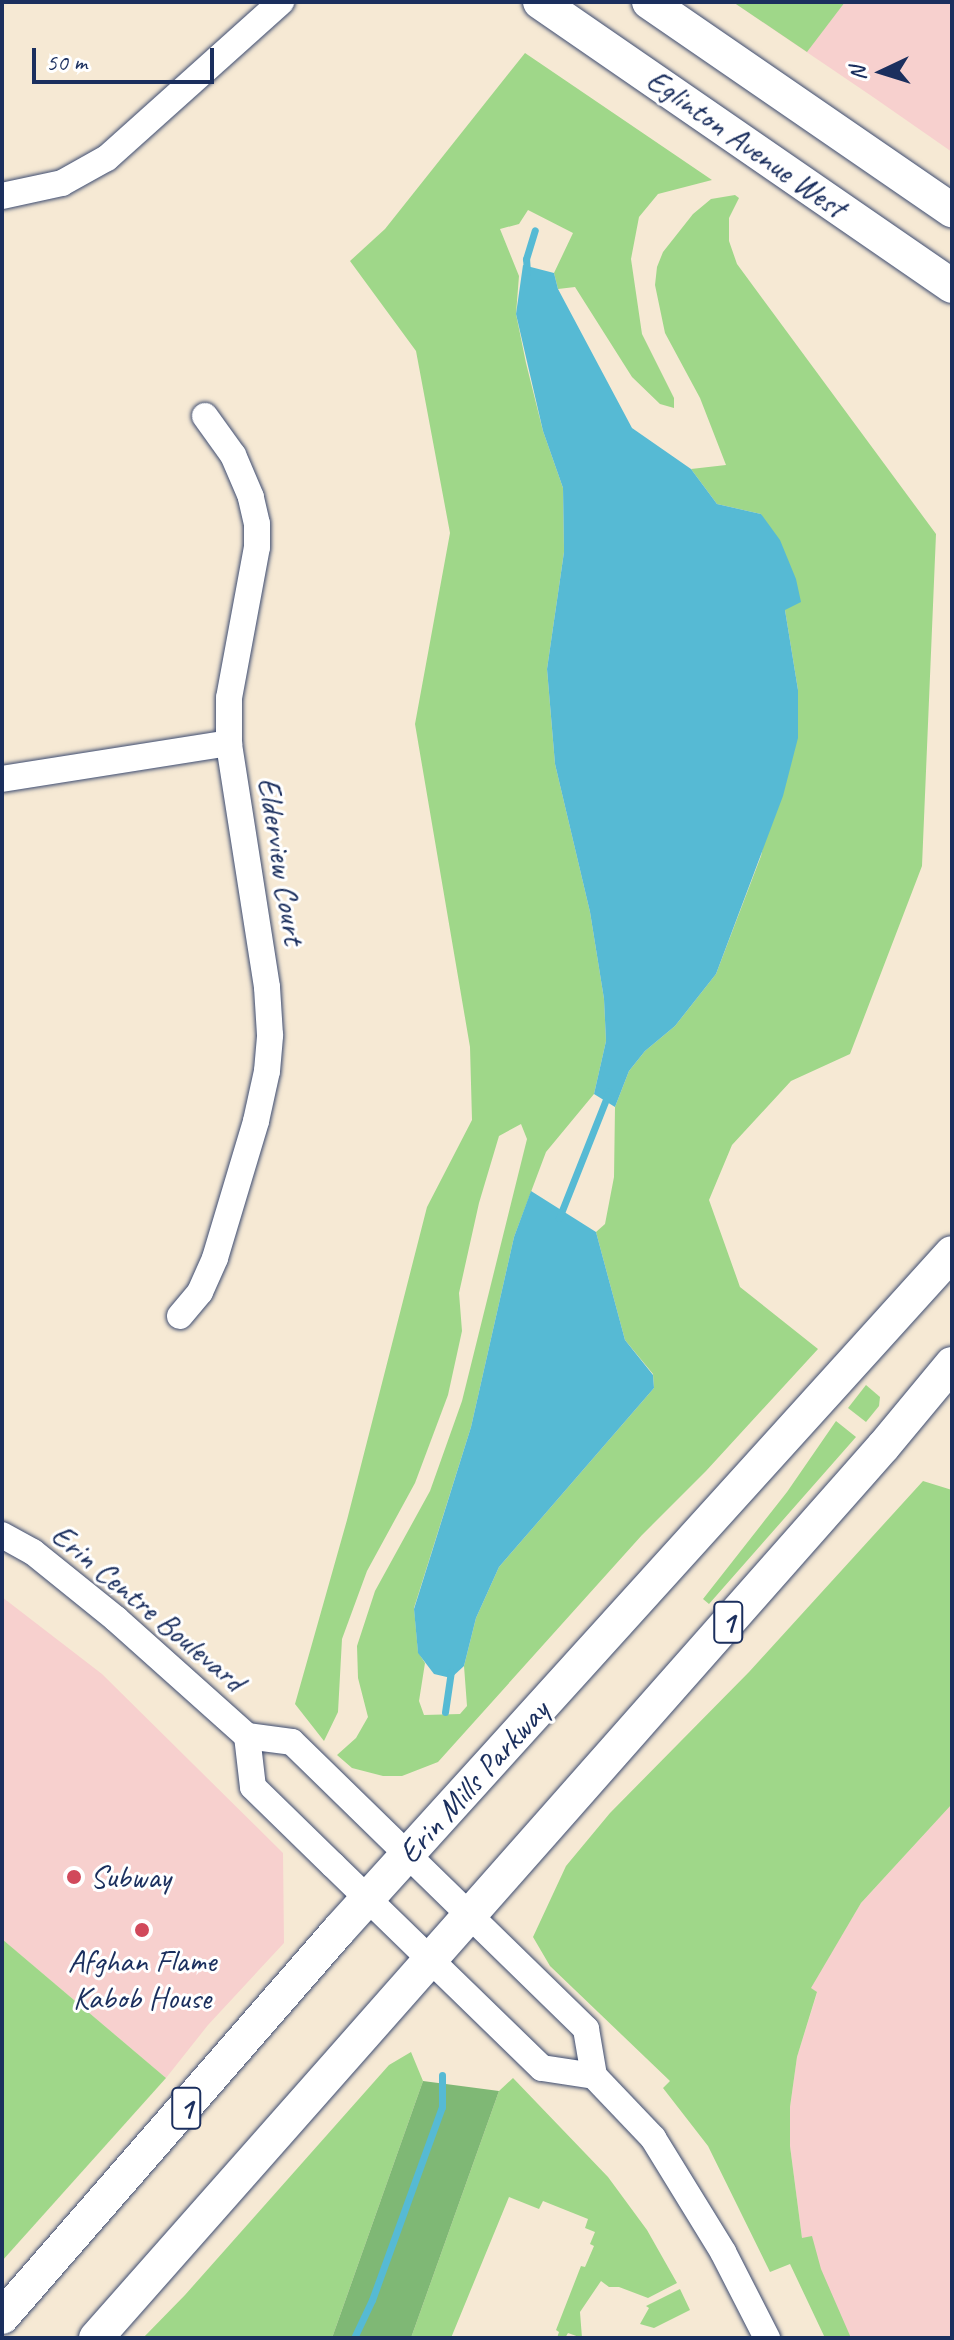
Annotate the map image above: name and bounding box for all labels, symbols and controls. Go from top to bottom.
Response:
scale bar [36,32,218,82]
north arrow [842,32,922,112]
text: 50 m [46,47,87,77]
street label: Eglinton Avenue West [639,61,853,227]
text: N [844,66,872,81]
street label: Elderview Court [249,775,313,947]
street label: Erin Centre Boulevard [43,1516,253,1700]
road number: 1 [712,1596,744,1648]
street label: Erin Mills Parkway [391,1692,557,1872]
place label: Subway [90,1858,171,1896]
marker: Subway [65,1868,83,1886]
marker: Afghan Flame Kabob House [133,1921,151,1939]
place label: Afghan Flame Kabob House [66,1943,218,2018]
road number: 1 [170,2082,202,2134]

